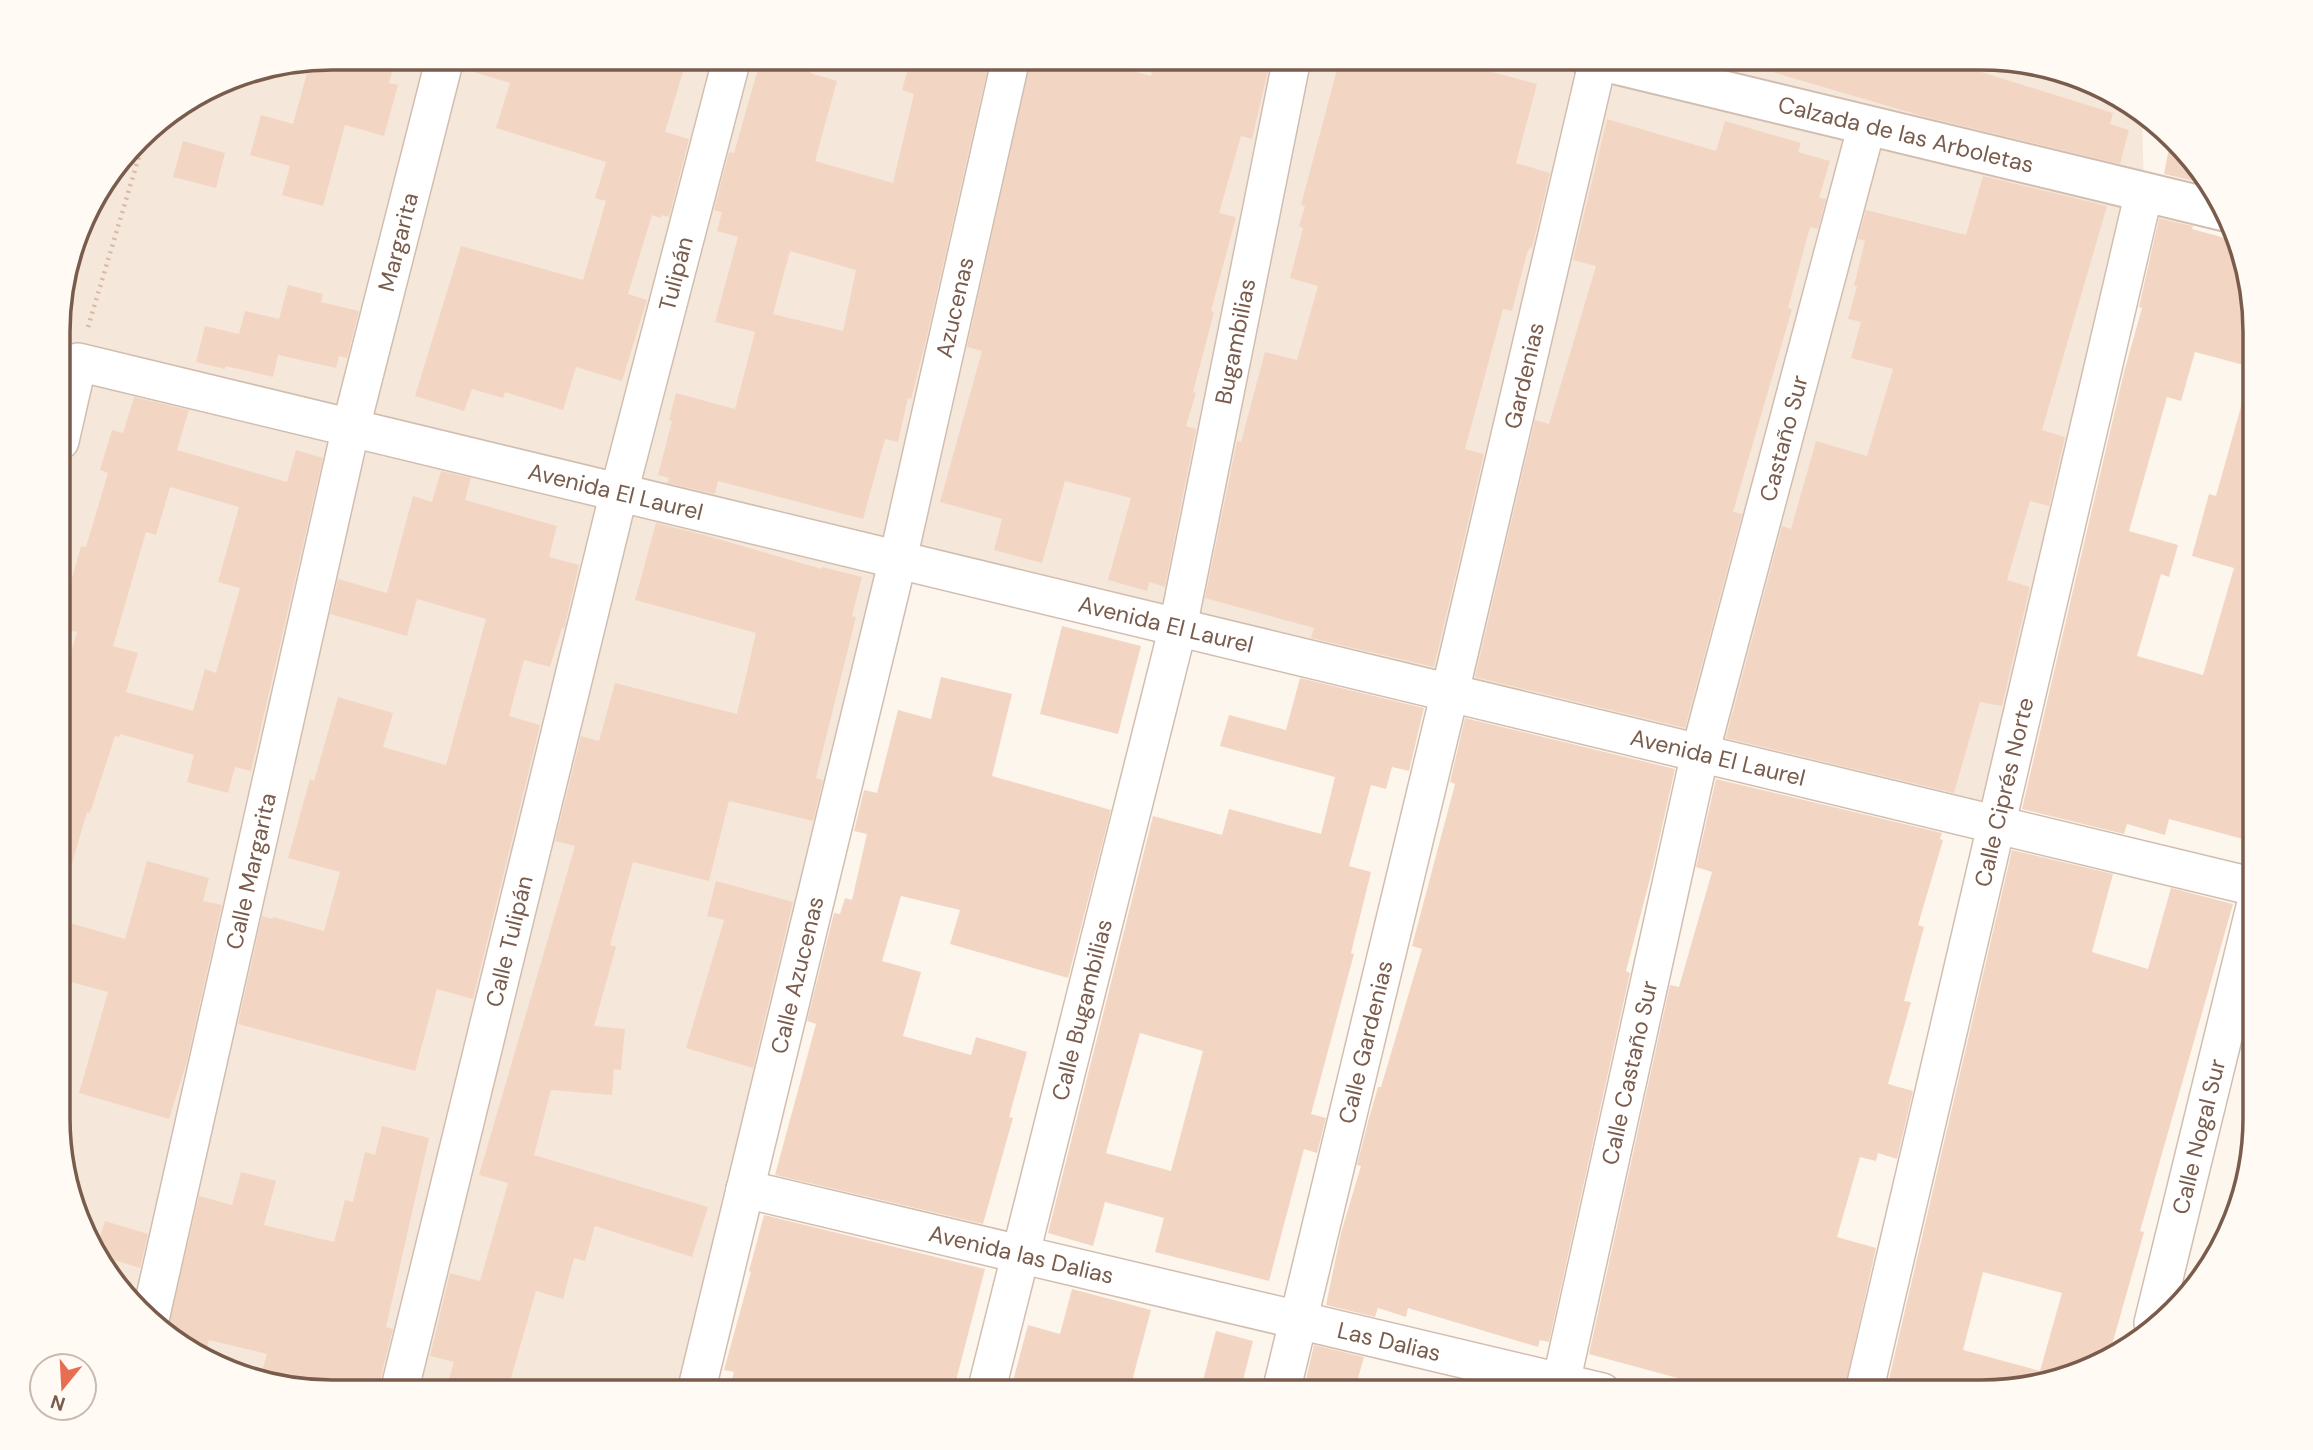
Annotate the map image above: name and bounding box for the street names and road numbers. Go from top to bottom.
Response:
street label: Calzada de las Arboletas [1775,89,2037,180]
street label: Margarita [371,189,425,295]
street label: Tulipán [652,233,700,314]
street label: Azucenas [929,254,981,361]
street label: Bugambilias [1208,276,1262,407]
street label: Gardenias [1497,320,1551,432]
street label: Castaño Sur [1753,372,1815,505]
street label: Avenida El Laurel [525,456,706,527]
street label: Avenida El Laurel [1075,589,1256,660]
street label: Calle Ciprés Norte [1967,694,2041,890]
street label: Avenida El Laurel [1627,722,1808,793]
street label: Calle Margarita [219,790,283,952]
street label: Calle Tulipán [479,873,540,1010]
street label: Calle Azucenas [764,893,831,1057]
street label: Calle Bugambilias [1045,916,1119,1104]
street label: Calle Gardenias [1331,957,1400,1127]
street label: Calle Castaño Sur [1595,978,1664,1168]
street label: Calle Nogal Sur [2165,1056,2232,1217]
street label: Avenida las Dalias [926,1218,1117,1291]
street label: Las Dalias [1334,1315,1444,1368]

